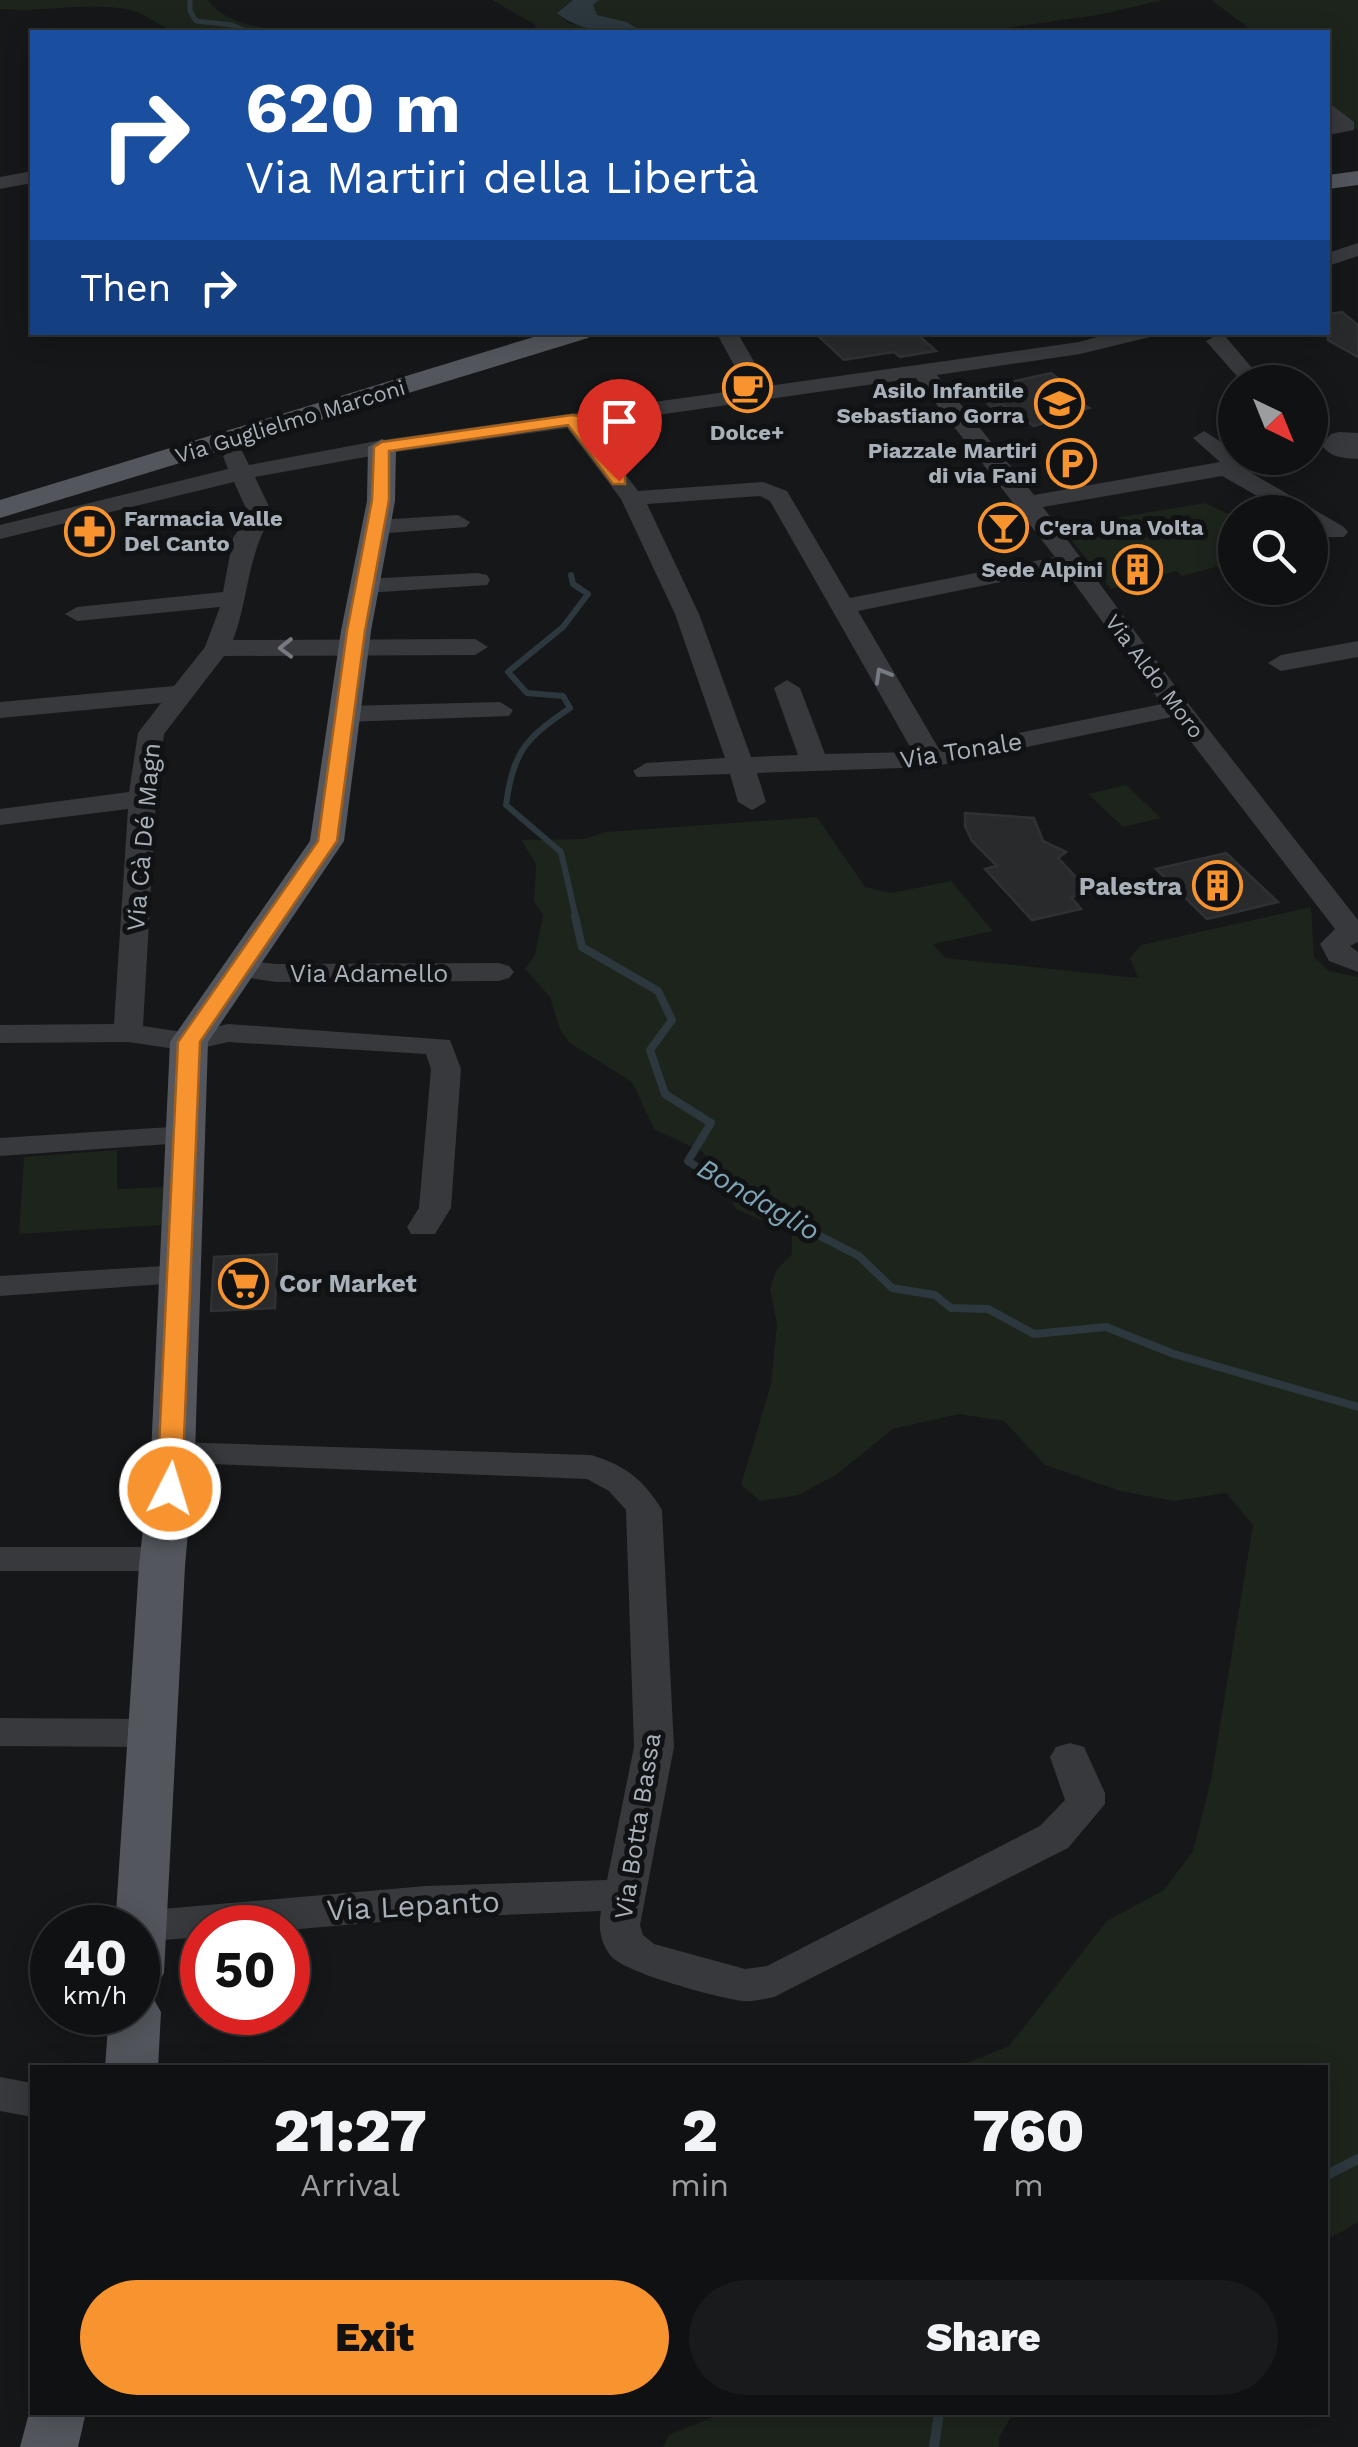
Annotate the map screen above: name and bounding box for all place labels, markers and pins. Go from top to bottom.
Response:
cafe icon: Dolce+ [721,362,773,414]
school or university icon: Asilo Infantile Sebastiano Gorra [1033,377,1085,429]
place label: Asilo Infantile Sebastiano Gorra [836,378,1024,428]
pin [577,379,662,482]
place label: Dolce+ [710,420,784,445]
parking icon: Piazzale Martiri di via Fani [1046,437,1098,489]
place label: Piazzale Martiri di via Fani [868,438,1037,488]
bar icon: C'era Una Volta [978,501,1030,553]
pharmacy icon: Farmacia Valle Del Canto [63,505,115,557]
place label: Farmacia Valle Del Canto [124,506,283,556]
place label: C'era Una Volta [1039,515,1204,540]
building icon: Sede Alpini [1112,543,1164,595]
place label: Sede Alpini [981,557,1103,582]
building icon: Palestra [1191,860,1243,912]
place label: Palestra [1079,872,1183,901]
supermarket icon: Cor Market [218,1257,270,1309]
place label: Cor Market [279,1269,417,1298]

